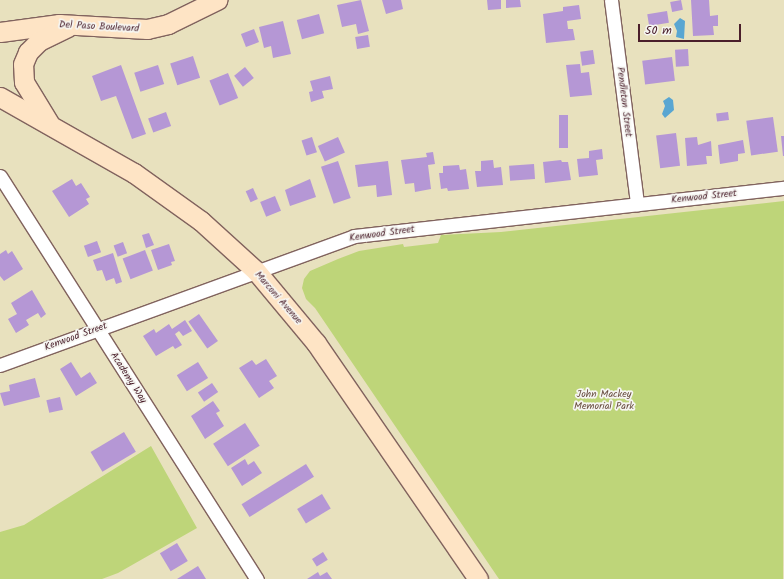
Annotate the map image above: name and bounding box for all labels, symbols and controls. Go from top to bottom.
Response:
scale bar [640,16,743,42]
street label: Del Paso Boulevard [59,19,139,35]
text: 50 m [645,21,672,40]
street label: Pendleton Street [614,66,634,138]
street label: Kenwood Street [671,188,737,206]
street label: Kenwood Street [349,223,415,245]
street label: Marconi Avenue [252,269,304,327]
street label: Kenwood Street [43,320,109,354]
street label: Academy Way [107,350,149,406]
park label: John Mackey Memorial Park [574,388,634,412]

